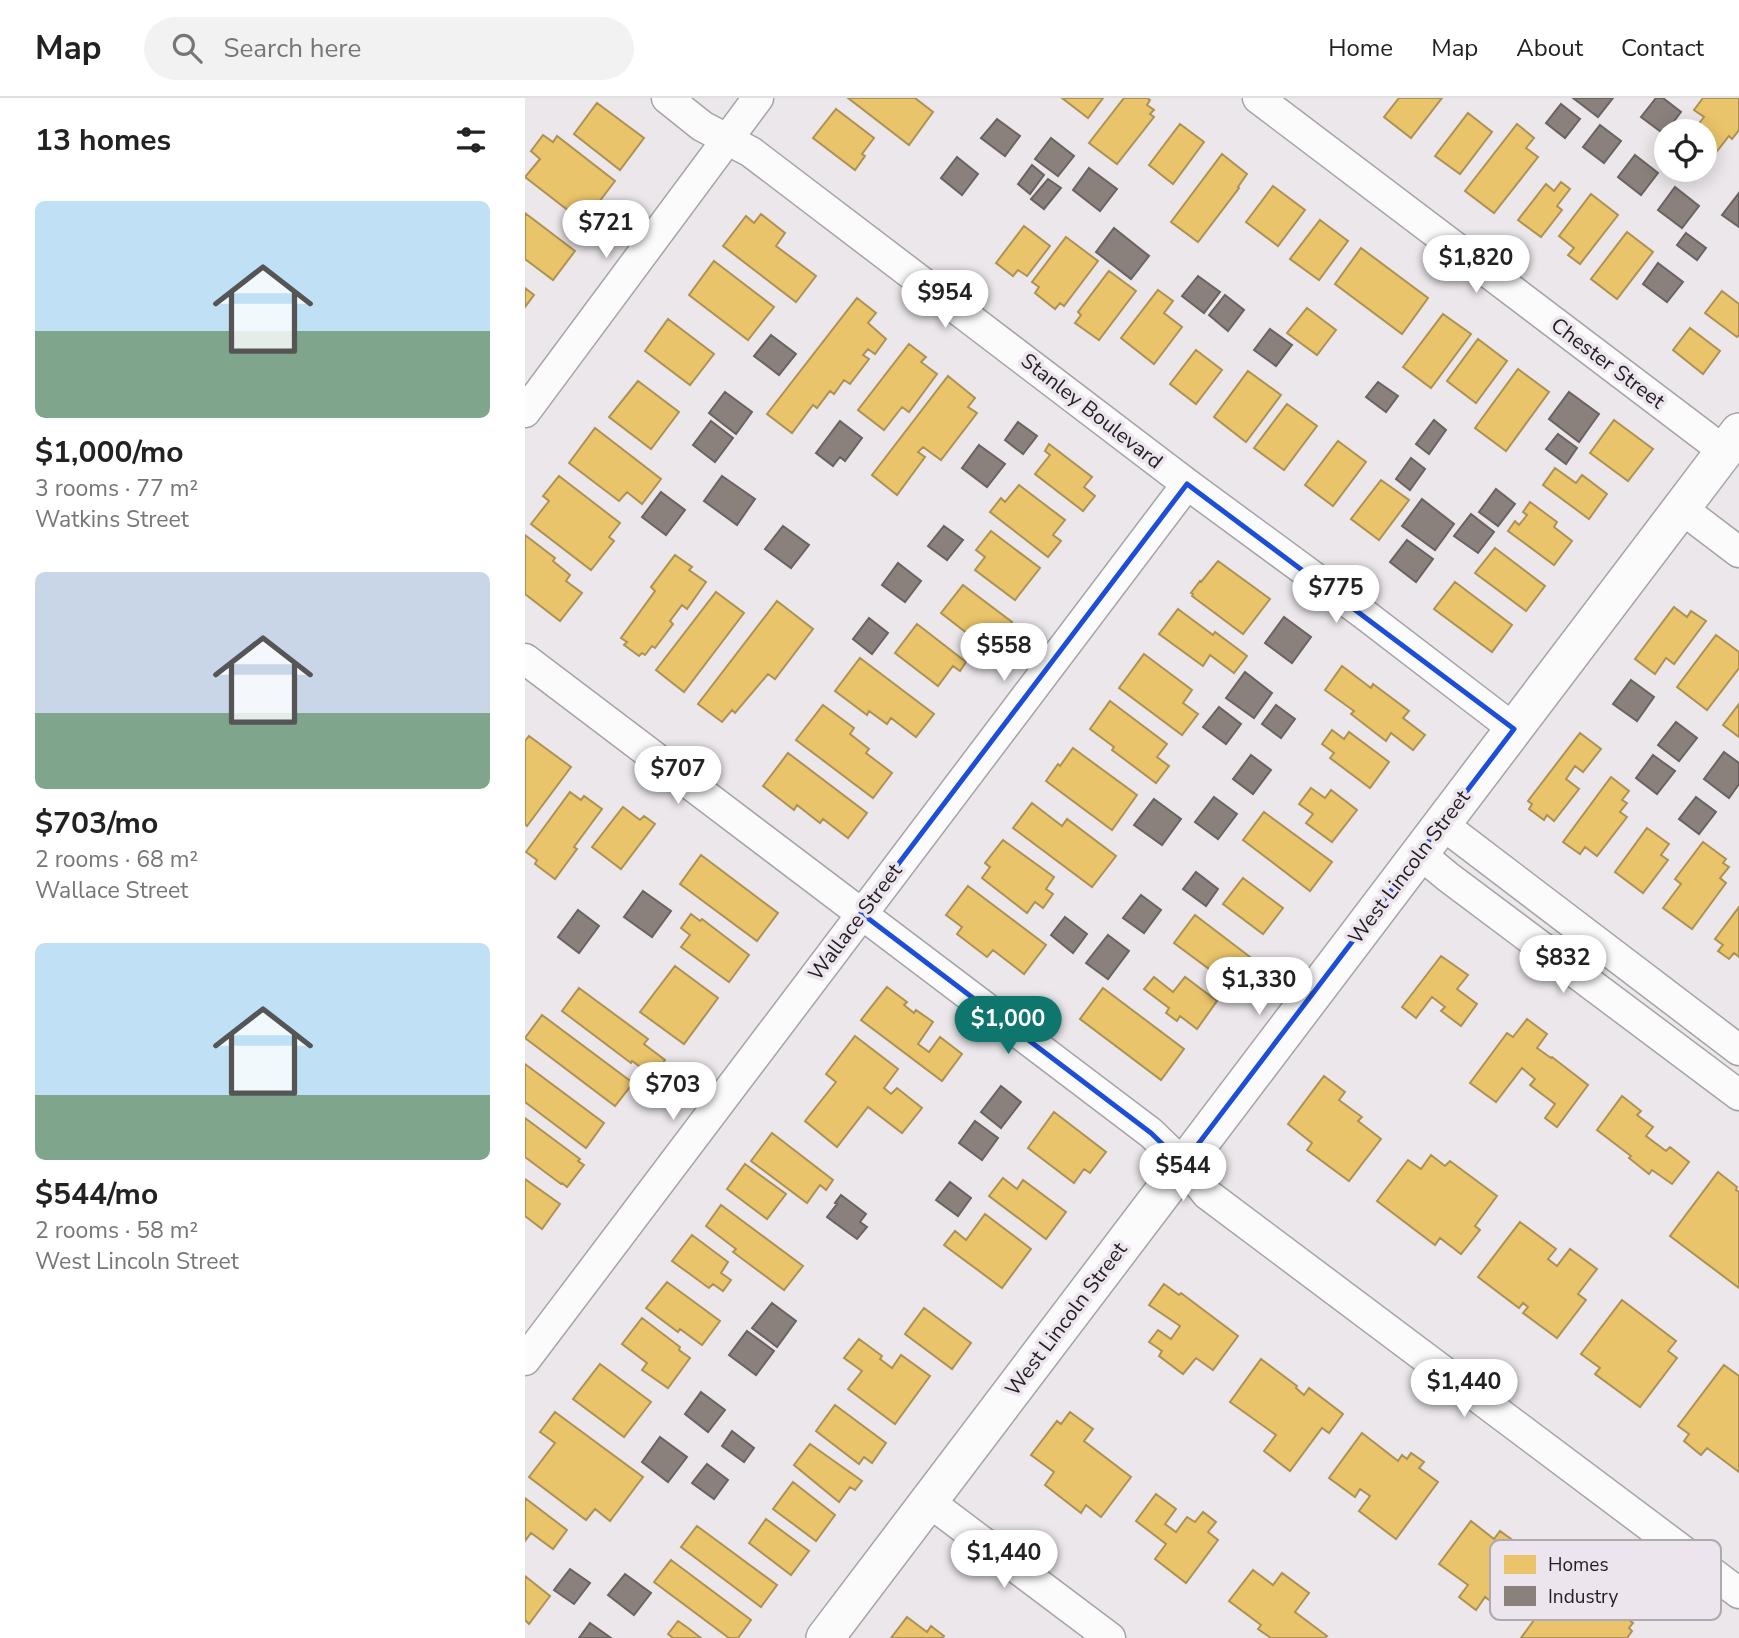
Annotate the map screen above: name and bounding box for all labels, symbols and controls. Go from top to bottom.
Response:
search box [144,17,634,80]
text: Map [35,26,102,71]
icon: search [168,29,206,67]
text: Search here [224,31,361,66]
text: Home [1328,32,1393,64]
text: Map [1431,32,1478,64]
text: About [1516,32,1583,64]
text: Contact [1621,32,1704,64]
map controls [1654,119,1717,182]
button: locate [1654,119,1717,182]
text: 13 homes [35,120,171,161]
icon: filters [452,121,490,159]
pin: $721 [565,200,647,260]
text: $721 [578,207,634,238]
pin: $1,820 [1419,236,1533,295]
text: $1,820 [1439,242,1513,273]
icon: home [200,246,326,372]
pin: $954 [904,271,986,330]
text: $954 [917,277,973,308]
street label: Chester Street [1545,311,1671,415]
street label: Stanley Boulevard [1015,347,1169,475]
text: $1,000/mo [35,432,184,473]
text: 3 rooms · 77 m² [35,473,198,504]
text: Watkins Street [35,504,189,535]
pin: $775 [1295,566,1377,625]
text: $775 [1308,572,1364,603]
icon: home [200,617,326,743]
pin: $558 [963,624,1045,683]
text: $558 [976,630,1032,661]
pin: $707 [637,746,719,806]
text: $707 [650,753,706,784]
street label: West Lincoln Street [1342,784,1477,950]
text: $703/mo [35,803,158,844]
text: 2 rooms · 68 m² [35,844,198,875]
street label: Wallace Street [802,857,909,986]
text: Wallace Street [35,875,188,906]
pin: $832 [1522,936,1604,995]
text: $832 [1535,942,1591,973]
pin: $1,330 [1202,958,1316,1017]
text: $1,330 [1222,964,1296,995]
icon: home [200,988,326,1114]
pin: $1,000 [951,996,1065,1056]
text: $1,000 [971,1003,1045,1034]
pin: $703 [632,1062,714,1122]
text: $703 [645,1069,701,1100]
pin: $544 [1142,1144,1224,1203]
text: $544 [1155,1150,1211,1181]
text: $544/mo [35,1174,158,1215]
text: 2 rooms · 58 m² [35,1215,198,1246]
street label: West Lincoln Street [999,1236,1134,1402]
text: West Lincoln Street [35,1246,239,1277]
pin: $1,440 [1407,1360,1521,1419]
text: $1,440 [1427,1366,1501,1397]
pin: $1,440 [947,1530,1061,1590]
text: $1,440 [967,1537,1041,1568]
legend [1490,1540,1721,1620]
text: Homes [1548,1552,1609,1578]
text: Industry [1548,1584,1618,1610]

